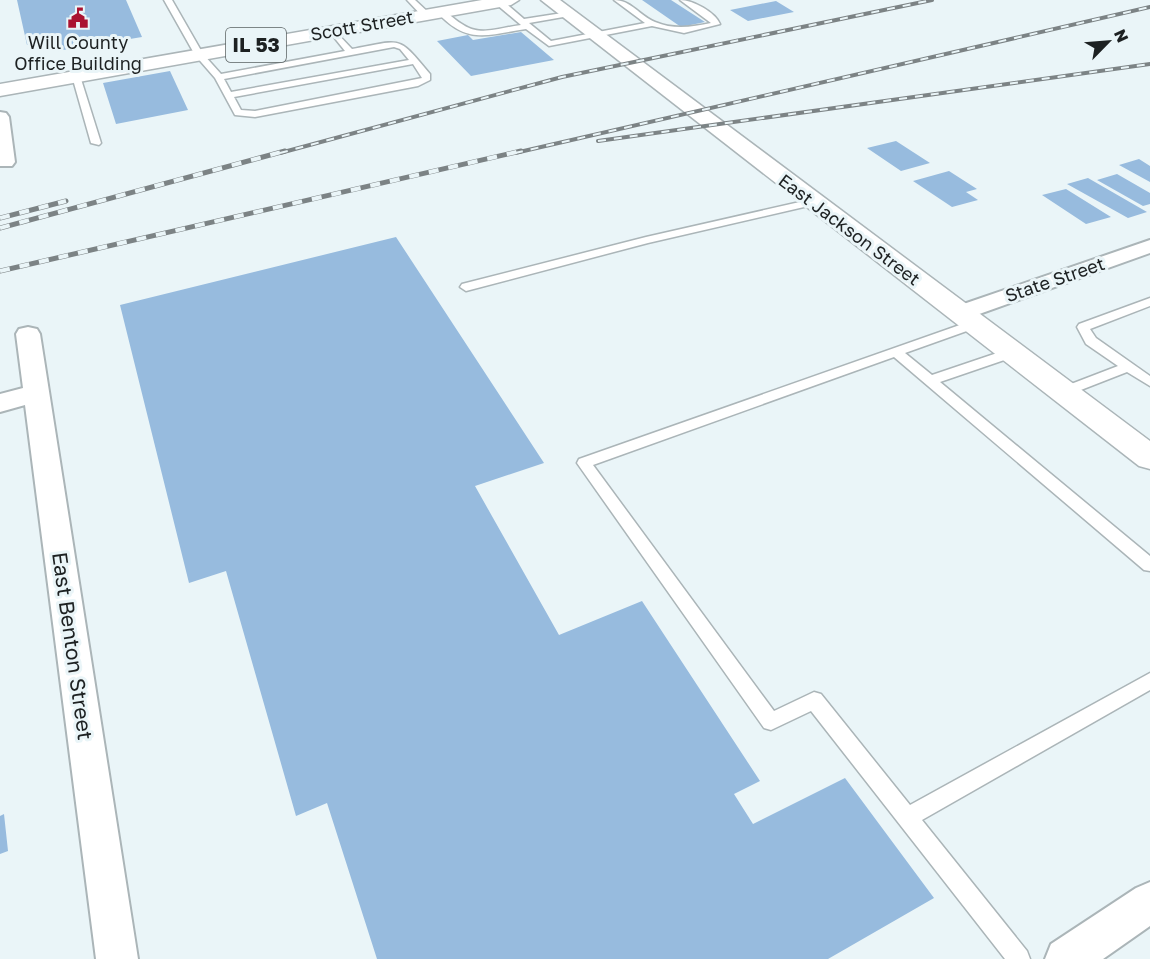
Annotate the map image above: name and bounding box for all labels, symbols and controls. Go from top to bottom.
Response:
street label: Scott Street [309,5,415,45]
public building icon: Will County Office Building [66,6,90,30]
north arrow [1078,12,1138,72]
text: N [1110,26,1133,45]
road number: IL 53 [226,28,286,62]
place label: Will County Office Building [14,31,142,74]
street label: East Jackson Street [774,169,925,290]
street label: State Street [1002,252,1107,306]
street label: East Benton Street [47,550,99,742]

